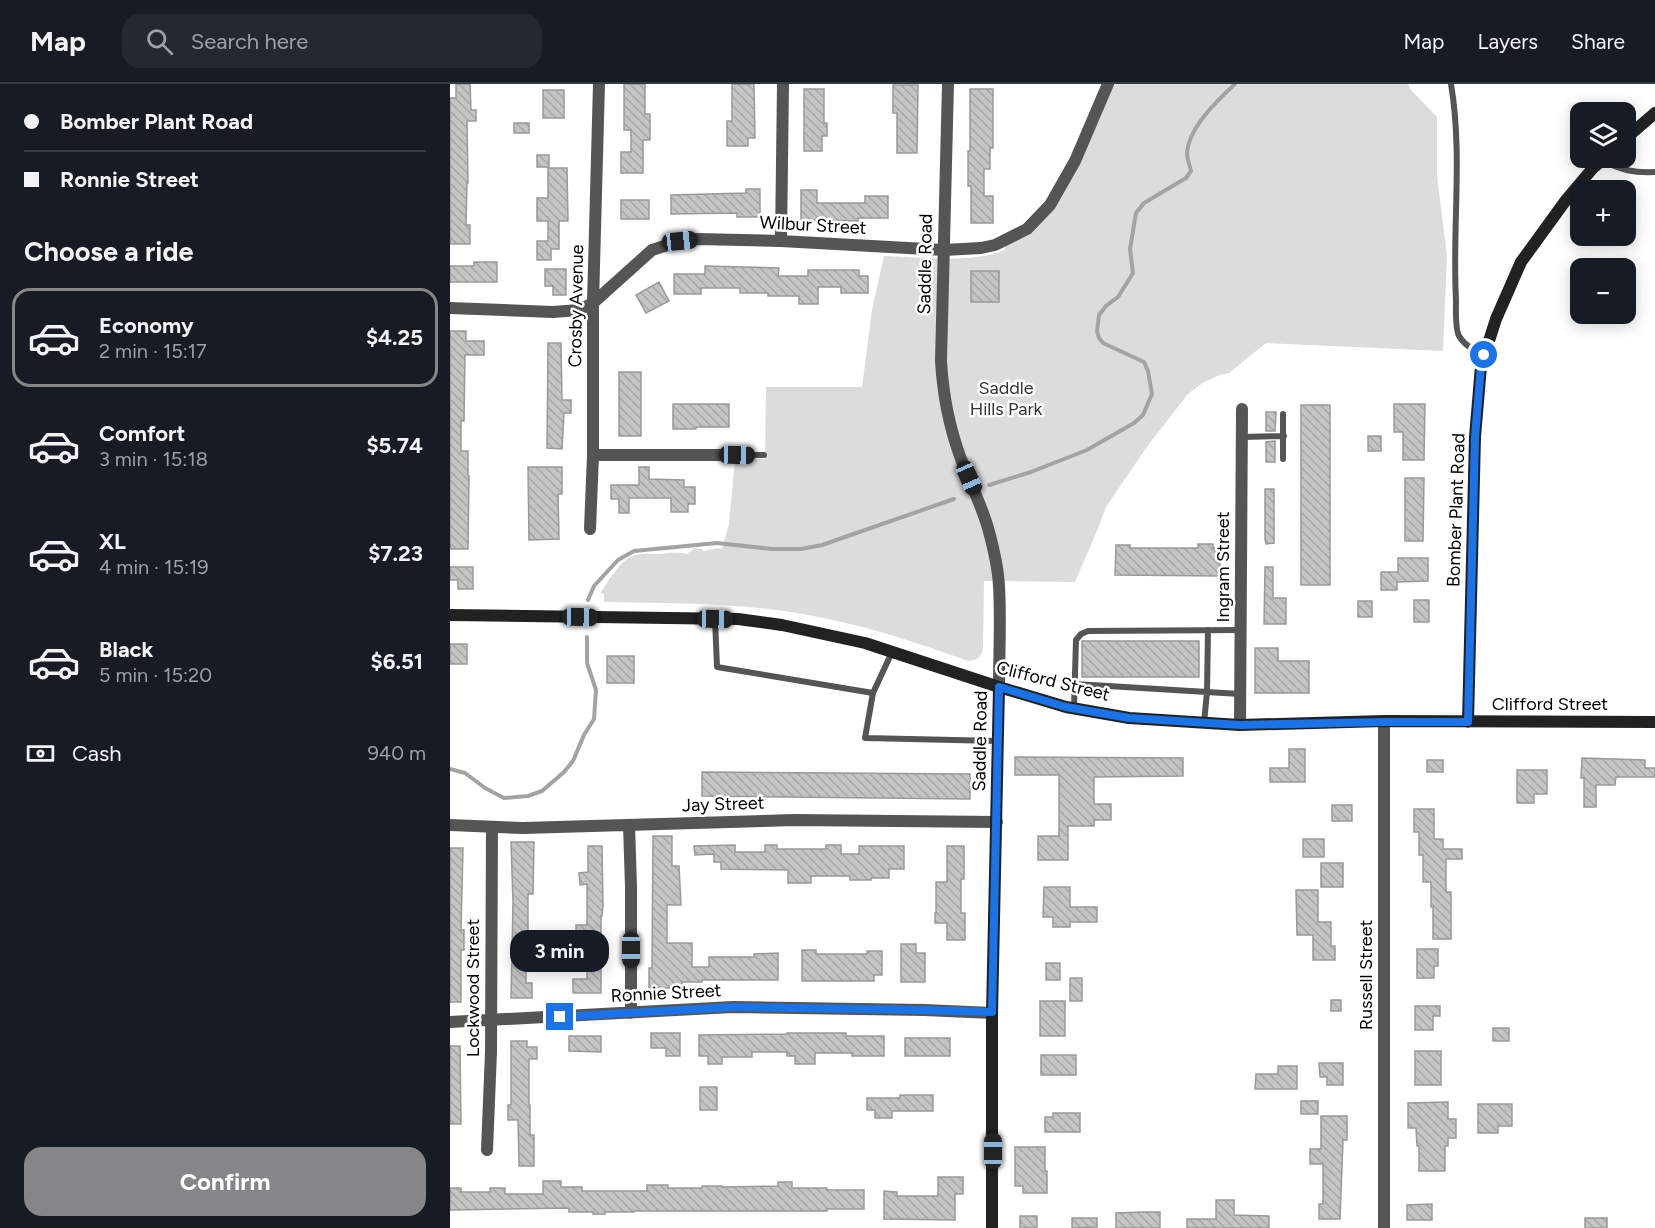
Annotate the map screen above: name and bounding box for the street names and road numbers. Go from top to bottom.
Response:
street label: Wilbur Street [759,211,867,239]
street label: Saddle Road [913,213,937,315]
street label: Crosby Avenue [564,244,588,368]
street label: Bomber Plant Road [1442,433,1470,587]
street label: Ingram Street [1212,511,1234,622]
street label: Clifford Street [994,656,1112,706]
street label: Saddle Road [968,690,992,792]
street label: Clifford Street [1492,693,1608,715]
street label: Jay Street [681,792,765,816]
street label: Lockwood Street [462,919,484,1057]
street label: Russell Street [1355,919,1377,1030]
street label: Ronnie Street [610,979,722,1007]

